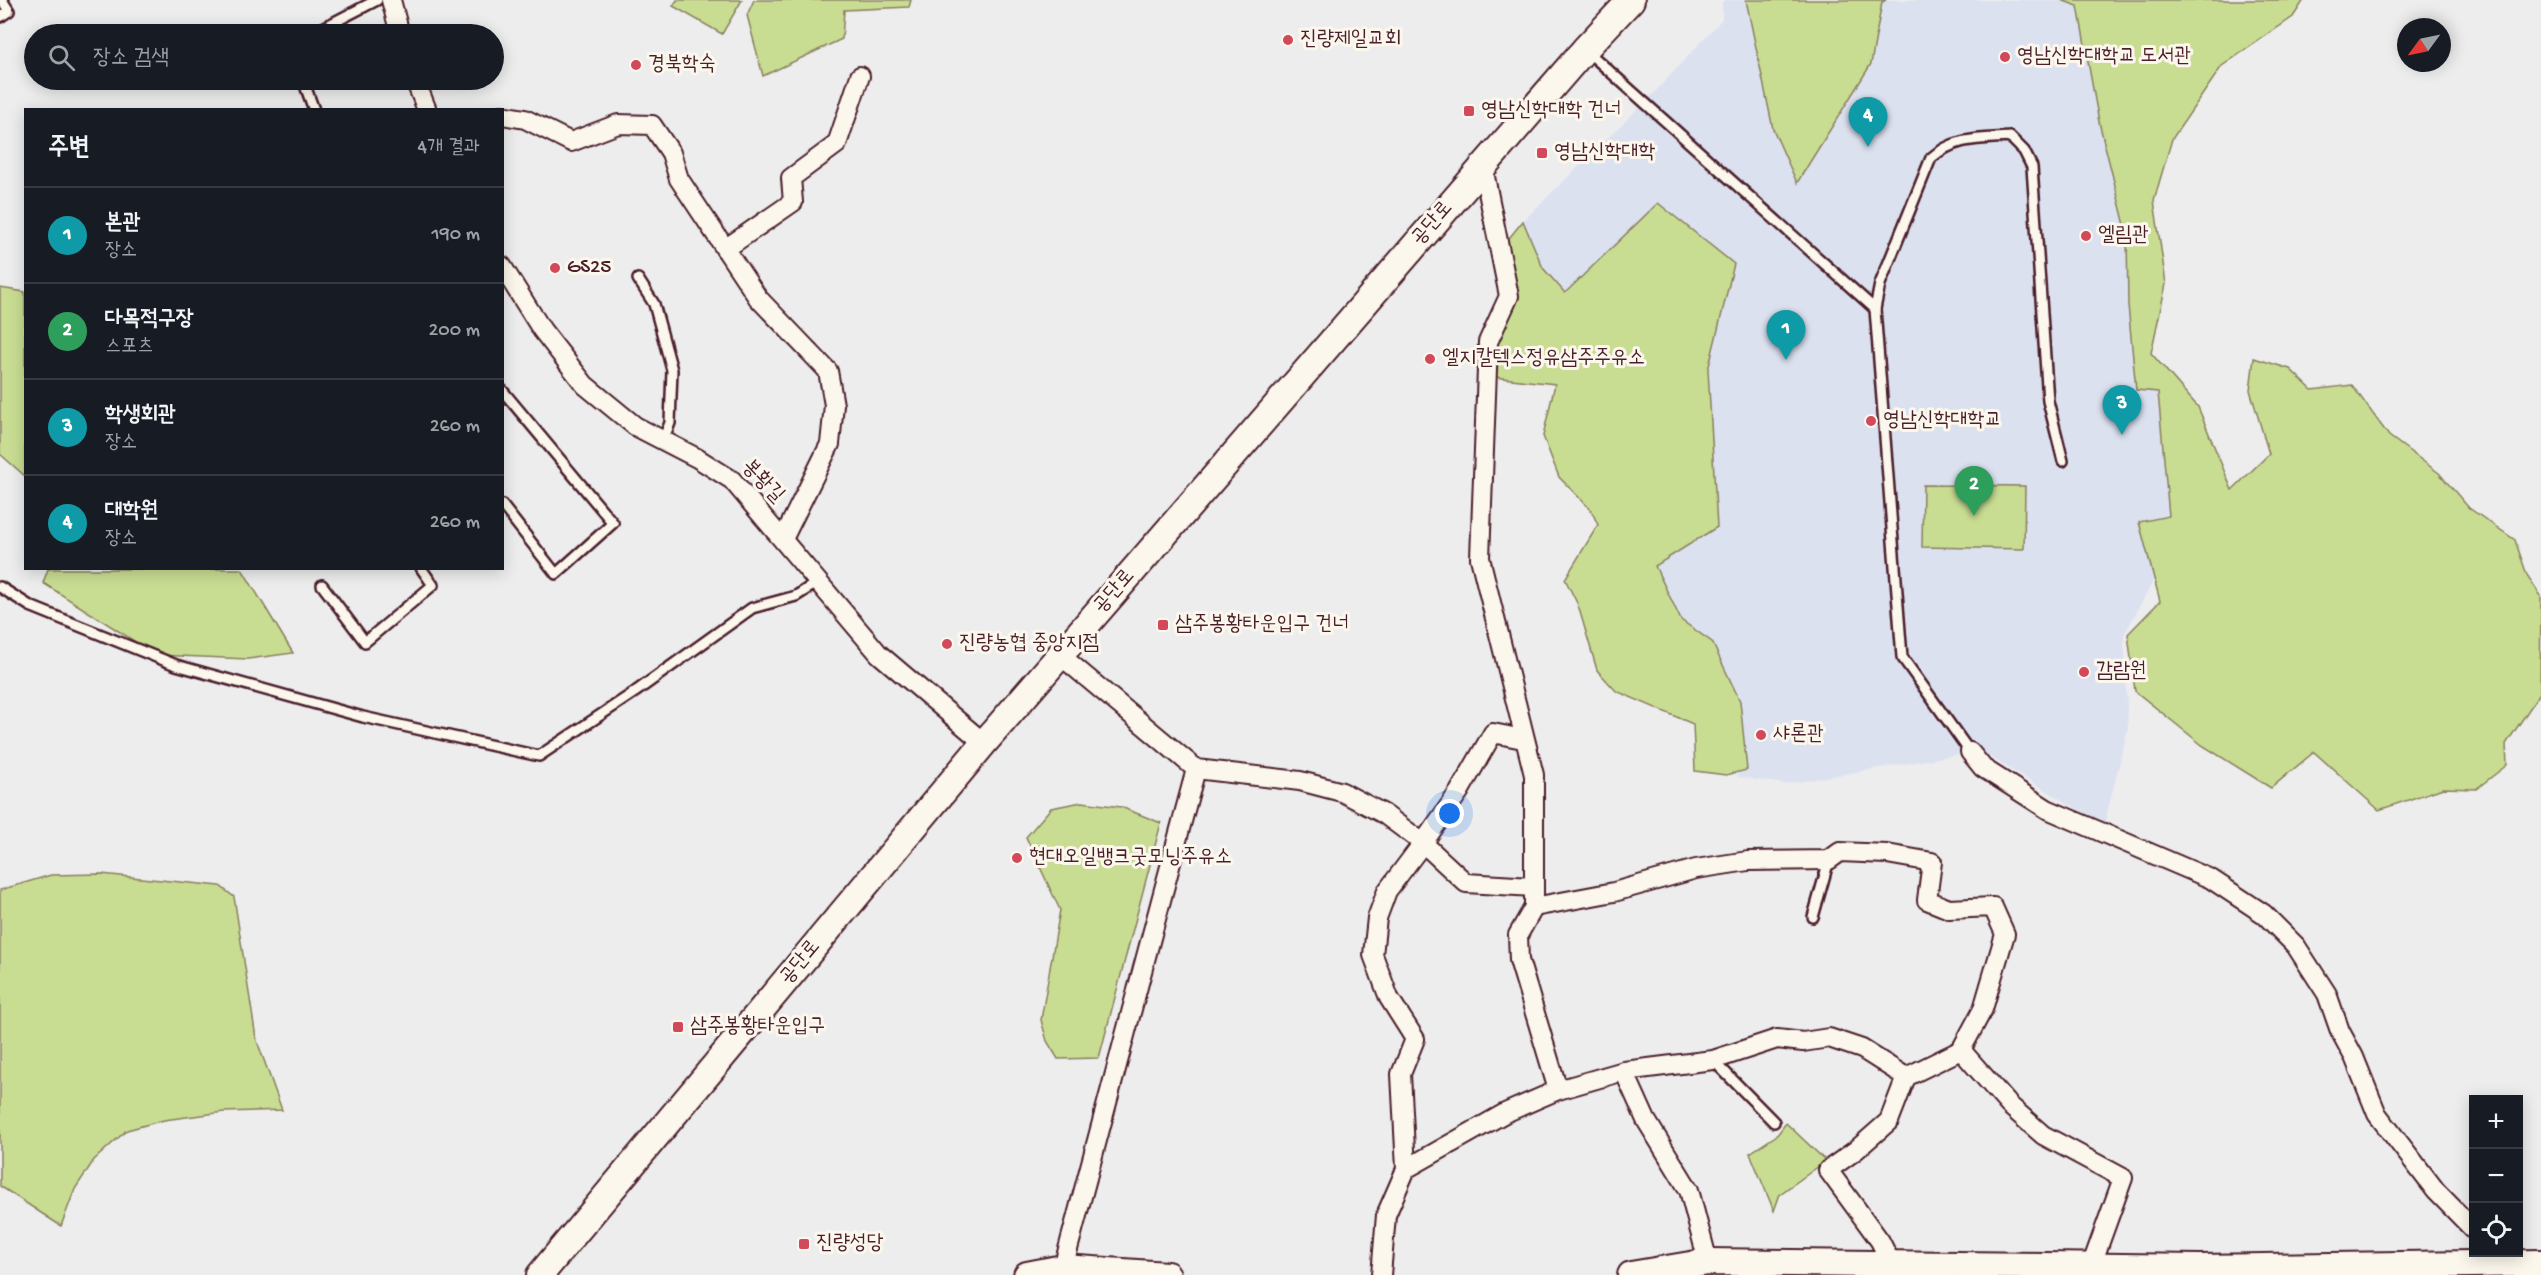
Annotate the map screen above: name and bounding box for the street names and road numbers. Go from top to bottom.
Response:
street label: 공단로 [1407,197,1459,251]
street label: 봉황길 [735,454,789,509]
street label: 공단로 [1089,565,1141,619]
street label: 공단로 [775,936,827,990]

